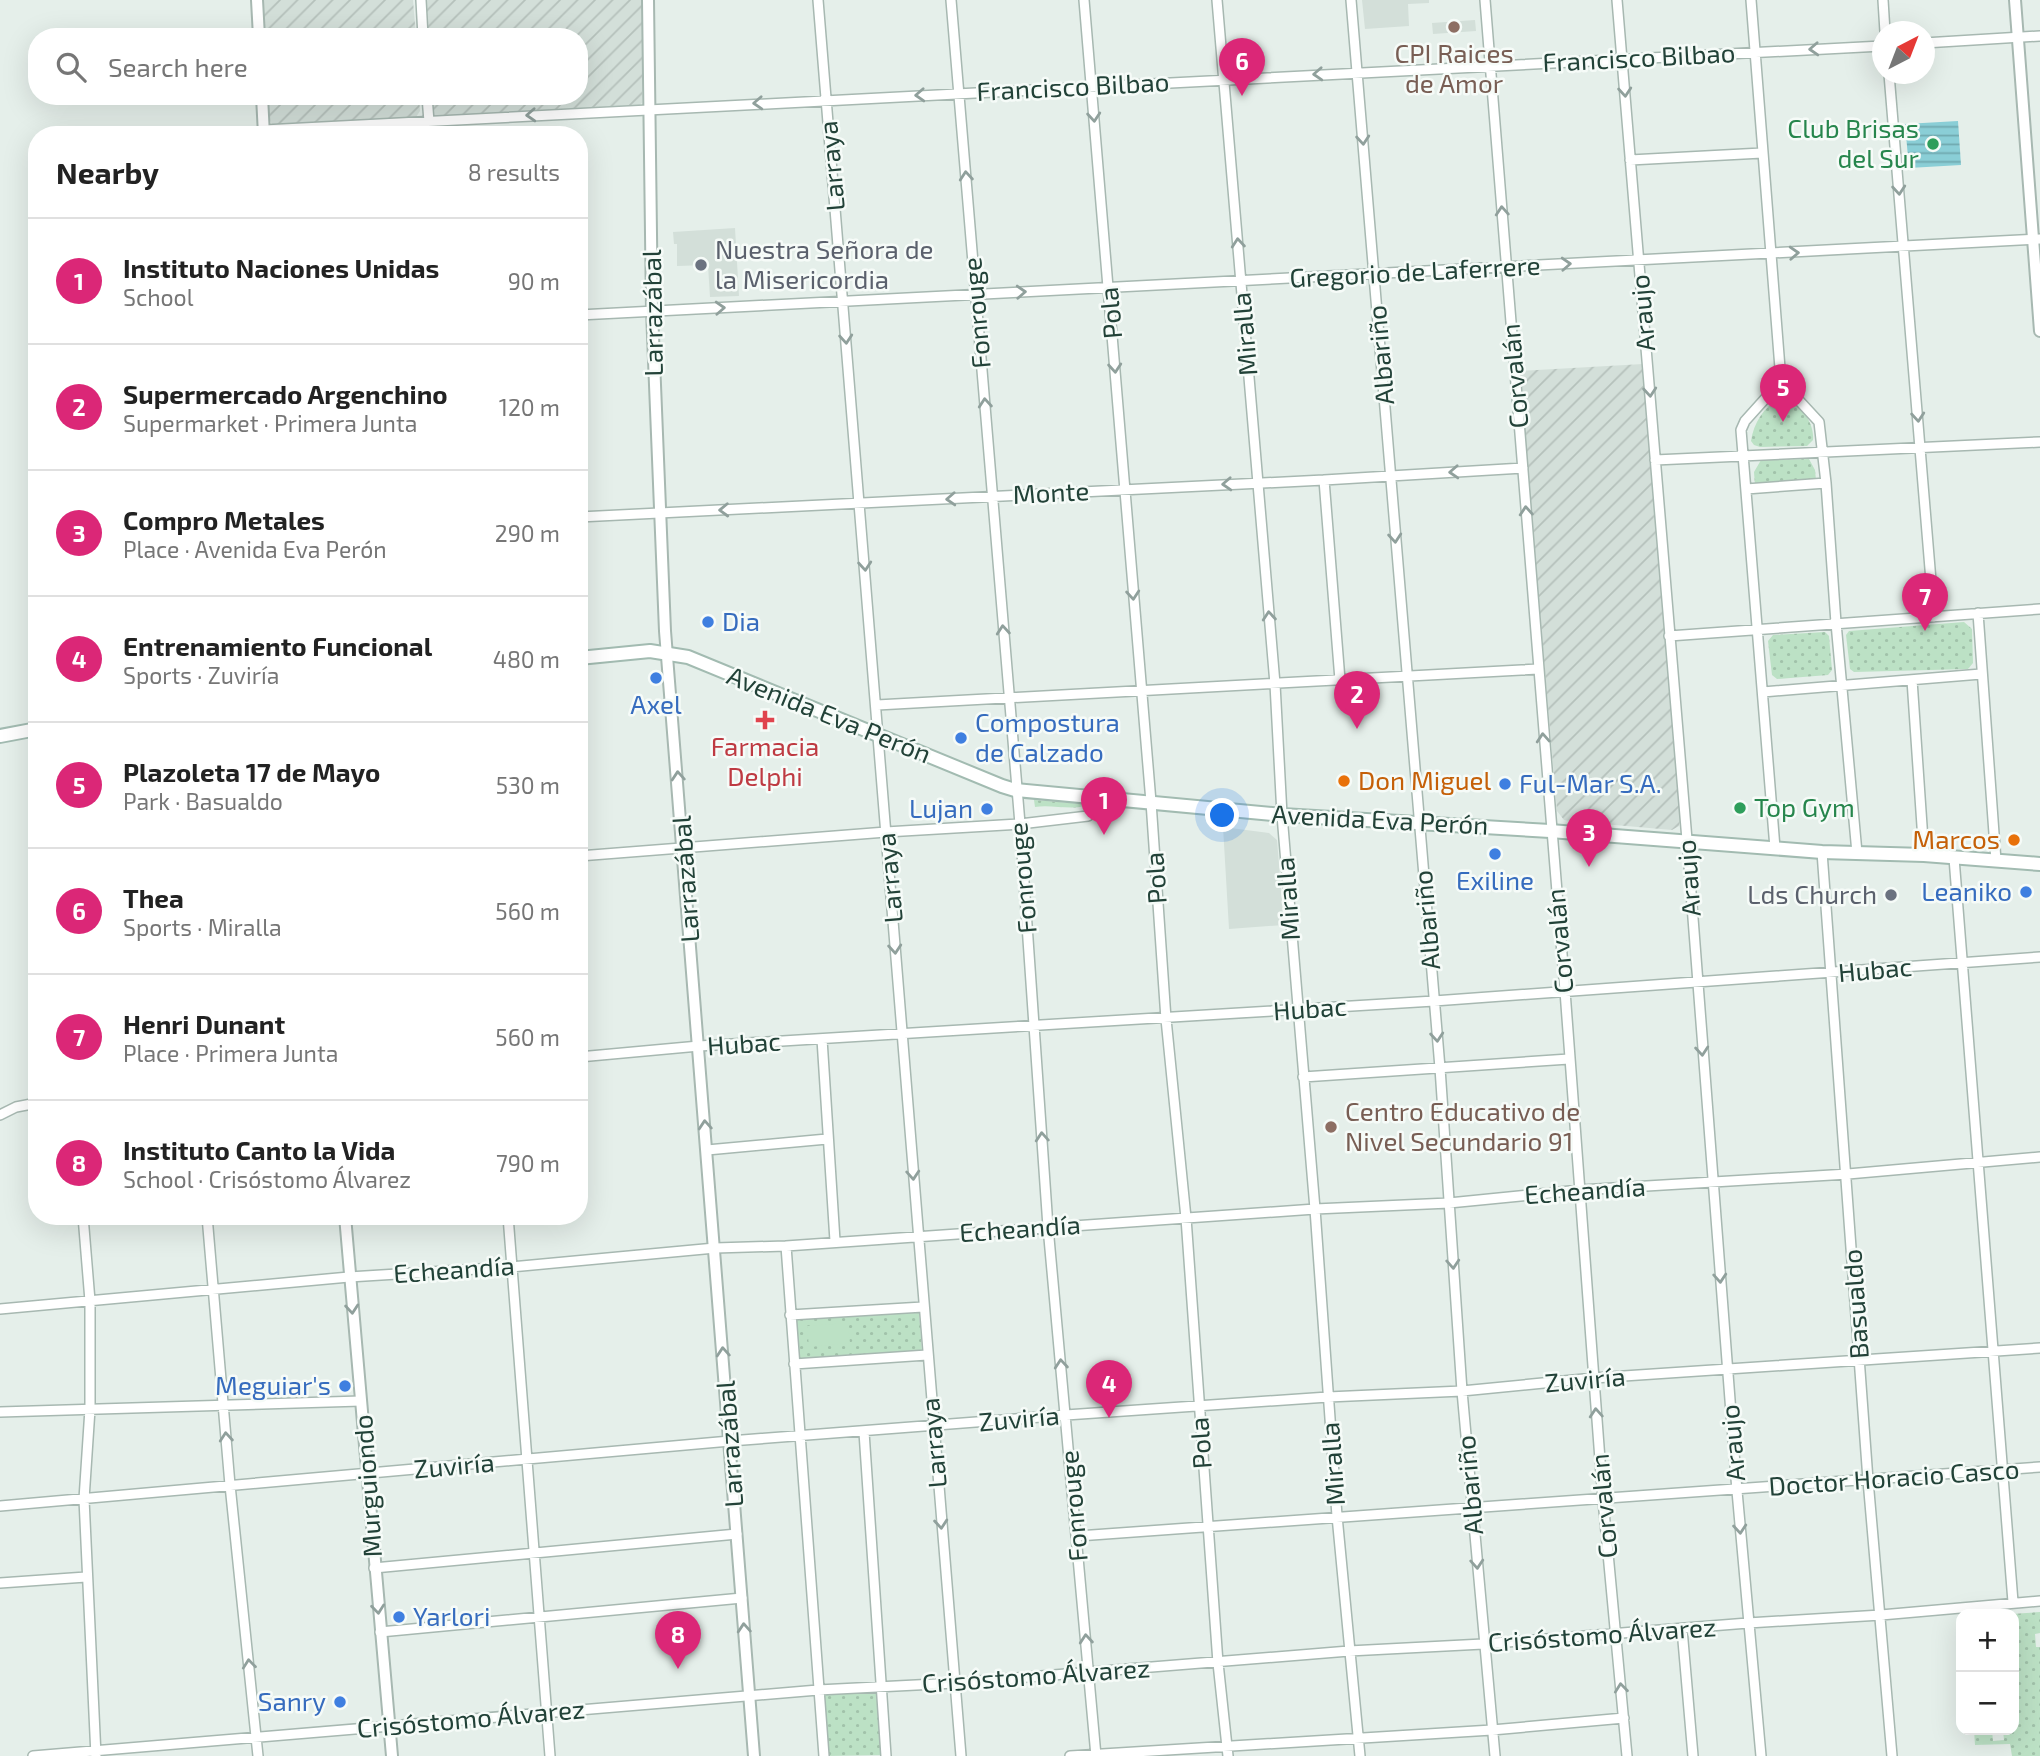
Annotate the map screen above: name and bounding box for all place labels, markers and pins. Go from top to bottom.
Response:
marker: CPI Raices de Amor [1446,19,1462,35]
place label: CPI Raices de Amor [1394,37,1514,98]
pin: 6 [1219,38,1265,96]
place label: Club Brisas del Sur [1787,112,1919,173]
marker: Club Brisas del Sur [1925,136,1941,152]
place label: Nuestra Señora de la Misericordia [715,233,934,294]
marker: Nuestra Señora de la Misericordia [693,257,709,273]
pin: 5 [1760,364,1806,422]
pin: 7 [1902,573,1948,631]
place label: Dia [722,605,760,636]
marker: Dia [700,614,716,630]
marker: Axel [648,670,664,686]
pin: 2 [1334,671,1380,729]
place label: Axel [630,688,682,719]
place label: Compostura de Calzado [975,706,1120,767]
marker: Farmacia Delphi [757,712,773,728]
place label: Farmacia Delphi [711,730,819,791]
marker: Compostura de Calzado [953,730,969,746]
place label: Don Miguel [1358,764,1491,795]
place label: Ful-Mar S.A. [1519,767,1662,798]
marker: Don Miguel [1336,773,1352,789]
marker: Ful-Mar S.A. [1497,776,1513,792]
pin: 1 [1081,777,1127,835]
place label: Top Gym [1754,791,1855,822]
place label: Lujan [909,792,973,823]
marker: Top Gym [1732,800,1748,816]
marker: Lujan [979,801,995,817]
pin: 3 [1566,809,1612,867]
place label: Marcos [1912,823,2000,854]
marker: Marcos [2006,832,2022,848]
marker: Exiline [1487,846,1503,862]
place label: Exiline [1456,864,1534,895]
place label: Leaniko [1921,875,2012,906]
place label: Lds Church [1747,878,1877,909]
marker: Leaniko [2018,884,2034,900]
marker: Lds Church [1883,887,1899,903]
place label: Centro Educativo de Nivel Secundario 91 [1345,1095,1580,1156]
marker: Centro Educativo de Nivel Secundario 91 [1323,1119,1339,1135]
pin: 4 [1086,1360,1132,1418]
place label: Meguiar's [215,1369,331,1400]
marker: Meguiar's [337,1378,353,1394]
place label: Yarlori [413,1600,490,1631]
marker: Yarlori [391,1609,407,1625]
pin: 8 [655,1611,701,1669]
place label: Sanry [258,1685,326,1716]
marker: Sanry [332,1694,348,1710]

